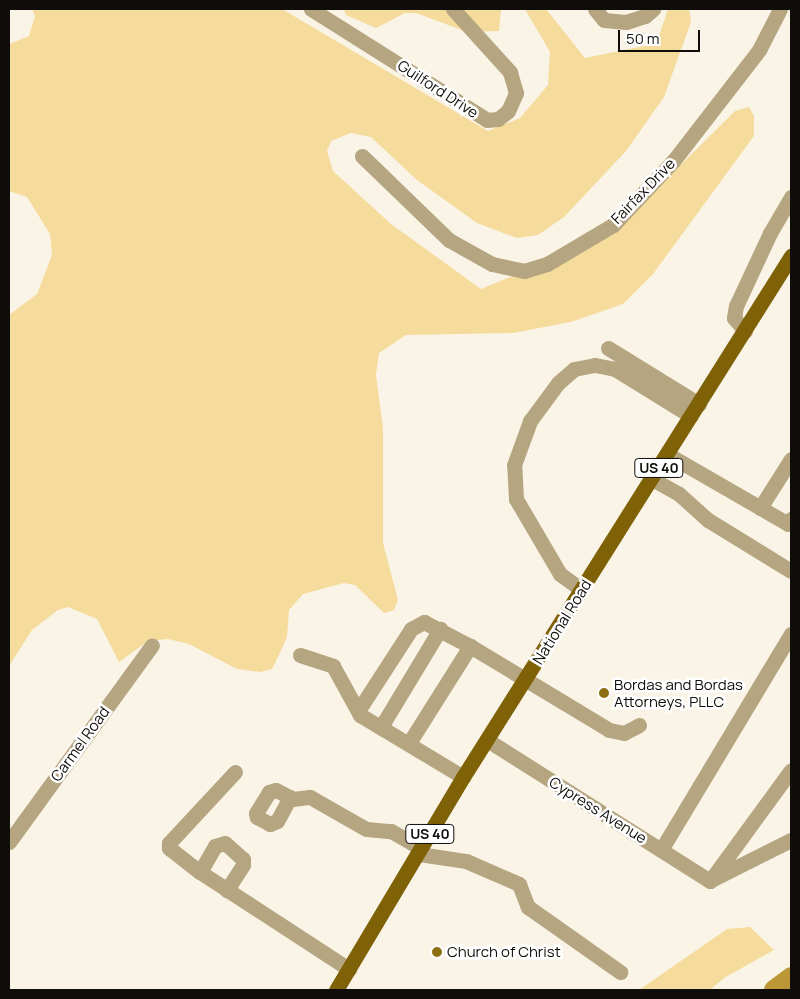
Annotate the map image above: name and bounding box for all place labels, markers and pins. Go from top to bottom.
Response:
place label: Bordas and Bordas Attorneys, PLLC [614,675,743,710]
marker: Bordas and Bordas Attorneys, PLLC [598,687,610,699]
place label: Church of Christ [447,943,561,961]
marker: Church of Christ [431,946,443,958]

